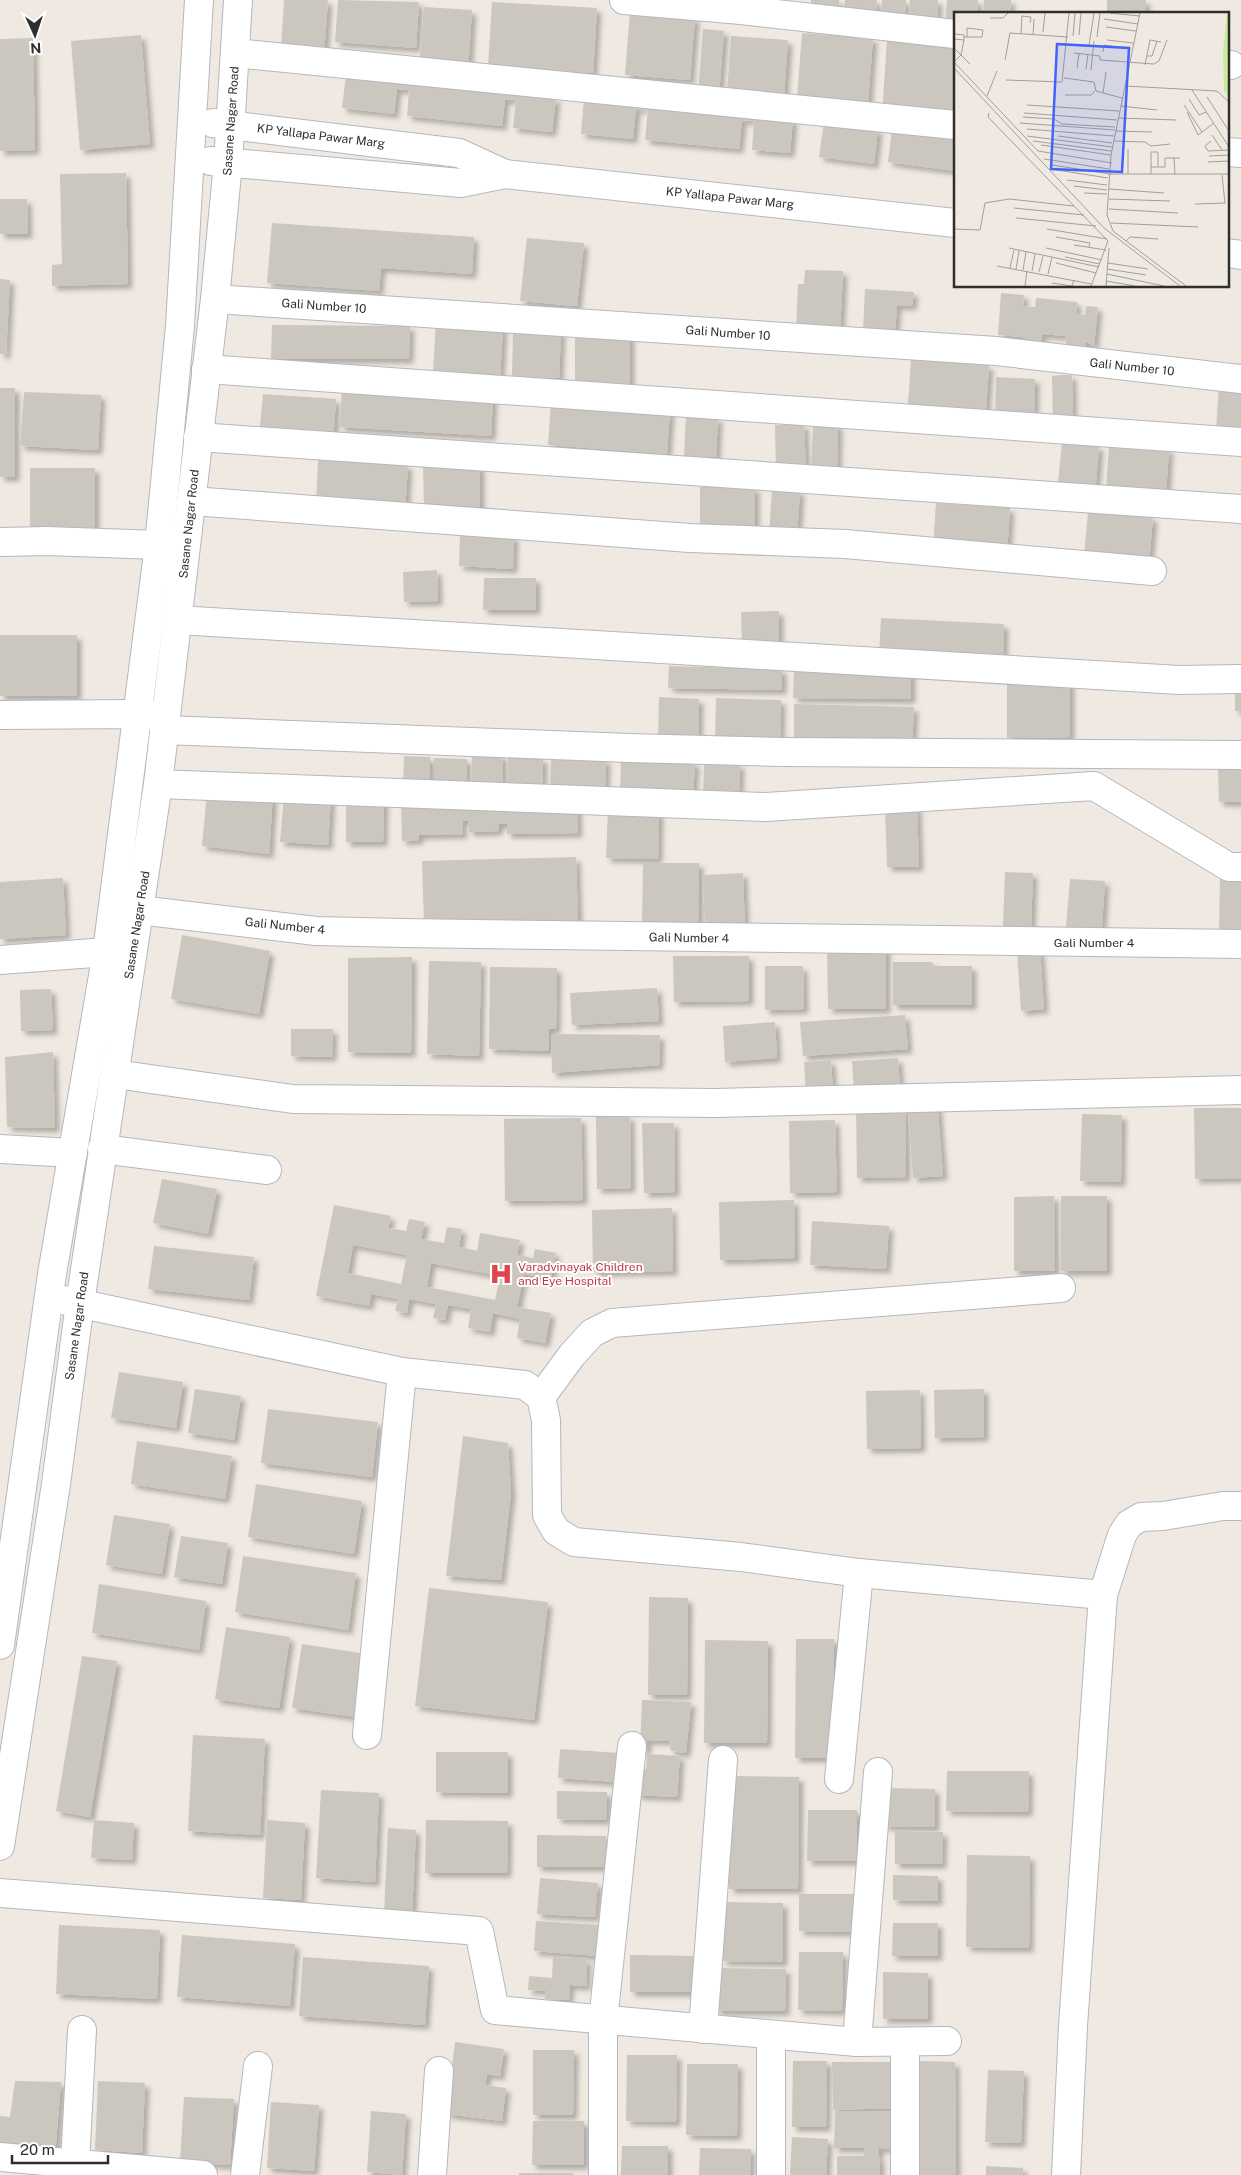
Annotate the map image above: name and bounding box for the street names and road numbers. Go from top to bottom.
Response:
street label: Sasane Nagar Road [220,66,242,176]
street label: KP Yallapa Pawar Marg [256,121,386,151]
street label: KP Yallapa Pawar Marg [665,184,795,212]
street label: Gali Number 10 [281,296,367,316]
street label: Gali Number 10 [685,323,771,343]
street label: Gali Number 10 [1089,356,1175,378]
street label: Sasane Nagar Road [176,469,202,579]
street label: Sasane Nagar Road [122,870,152,980]
street label: Gali Number 4 [244,915,326,937]
street label: Gali Number 4 [649,930,730,946]
street label: Gali Number 4 [1054,936,1135,950]
street label: Sasane Nagar Road [62,1271,92,1381]

